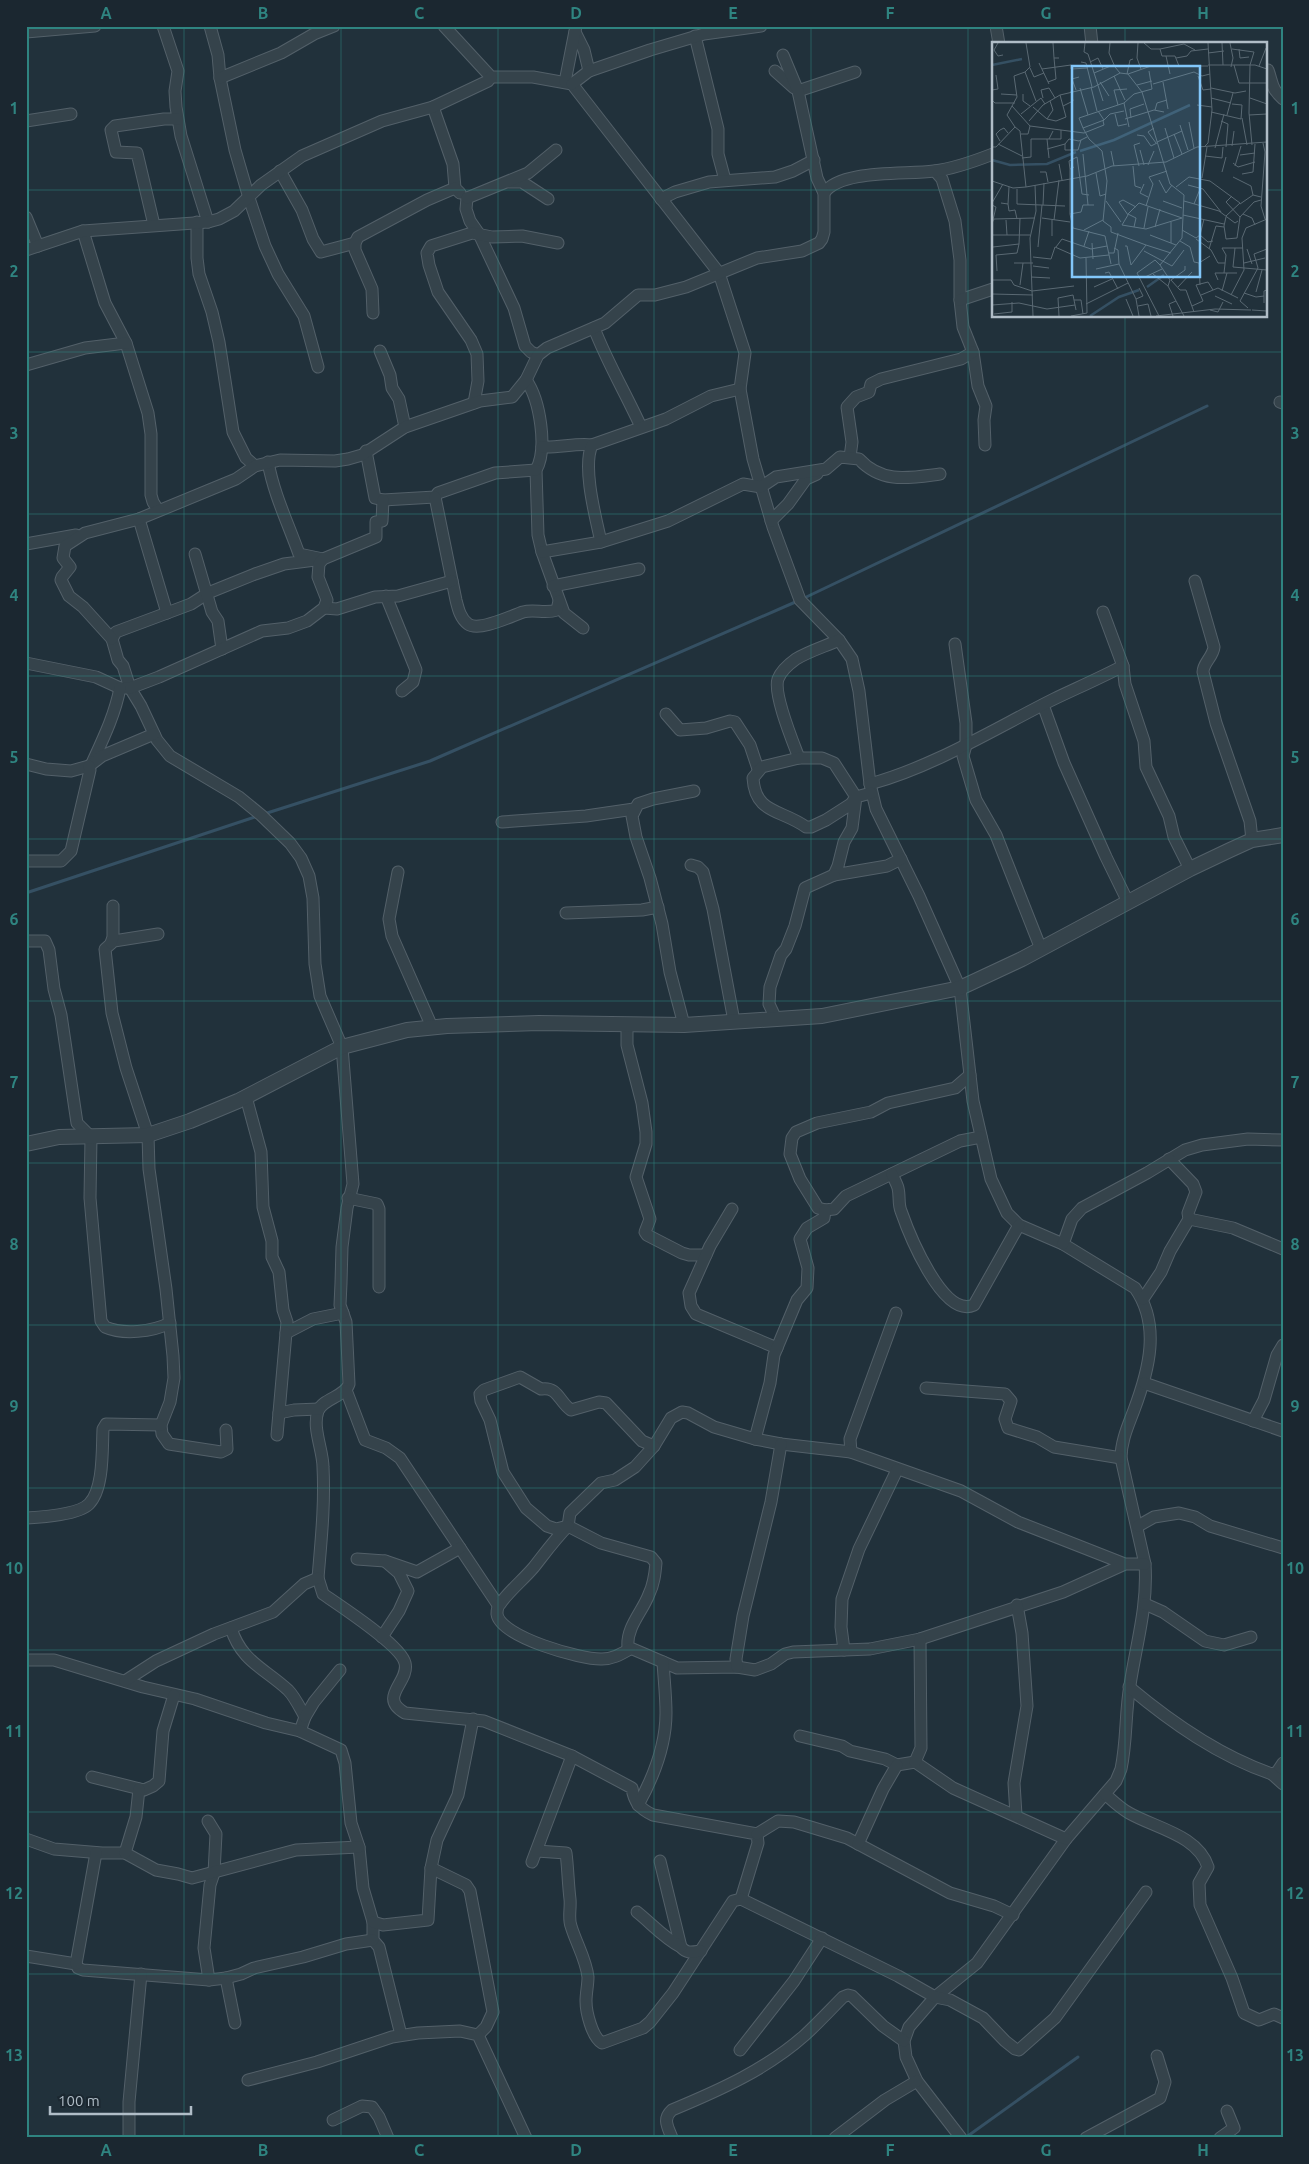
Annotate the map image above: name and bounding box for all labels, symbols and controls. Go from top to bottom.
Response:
text: A [100,4,112,22]
text: B [258,4,268,22]
text: C [414,4,424,22]
text: D [570,4,582,22]
text: E [728,4,738,22]
text: F [886,4,895,22]
text: G [1040,4,1052,22]
text: H [1197,4,1209,22]
inset map [992,42,1266,318]
text: 1 [9,99,19,117]
text: 1 [1290,99,1300,117]
text: 2 [9,262,19,280]
text: 2 [1290,262,1300,280]
text: 3 [9,424,19,442]
text: 3 [1290,424,1300,442]
text: 4 [9,586,19,604]
text: 4 [1290,586,1300,604]
text: 5 [9,748,19,766]
text: 5 [1290,748,1300,766]
text: 6 [9,910,19,928]
text: 6 [1290,910,1300,928]
text: 7 [9,1073,19,1091]
text: 7 [1290,1073,1300,1091]
text: 8 [9,1235,19,1253]
text: 8 [1290,1235,1300,1253]
text: 9 [9,1397,19,1415]
text: 9 [1290,1397,1300,1415]
text: 10 [5,1559,23,1577]
text: 10 [1286,1559,1304,1577]
text: 11 [5,1722,23,1740]
text: 11 [1286,1722,1304,1740]
text: 12 [5,1884,23,1902]
text: 12 [1286,1884,1304,1902]
text: 13 [5,2046,23,2064]
text: 13 [1286,2046,1304,2064]
scale bar [50,2084,191,2116]
text: 100 m [58,2092,100,2109]
text: A [100,2141,112,2159]
text: B [258,2141,268,2159]
text: C [414,2141,424,2159]
text: D [570,2141,582,2159]
text: E [728,2141,738,2159]
text: F [886,2141,895,2159]
text: G [1040,2141,1052,2159]
text: H [1197,2141,1209,2159]

